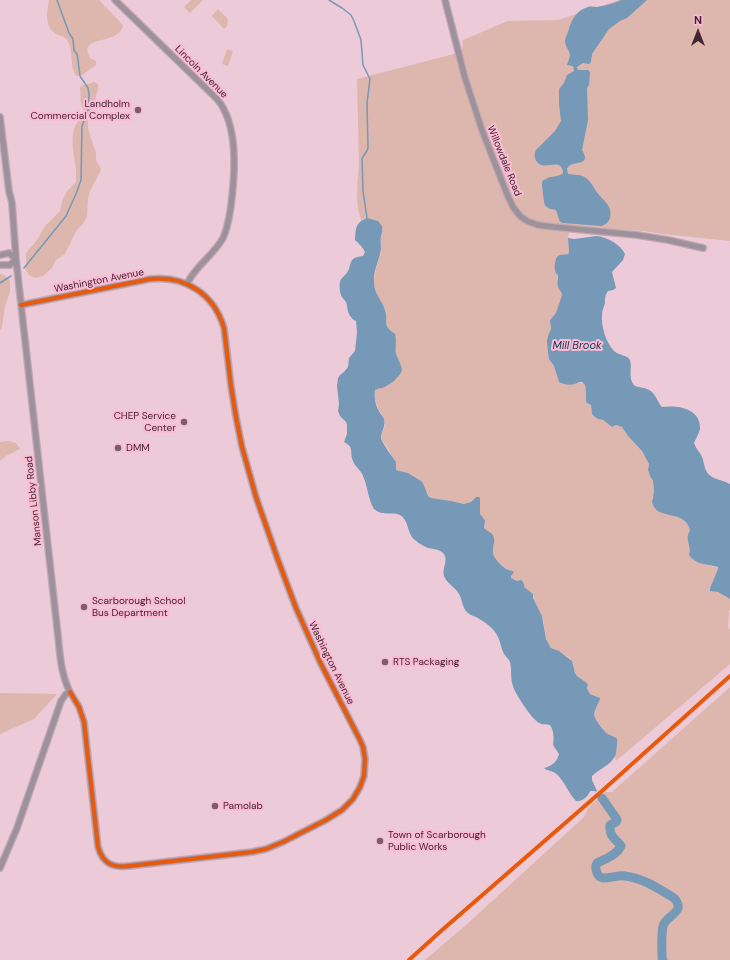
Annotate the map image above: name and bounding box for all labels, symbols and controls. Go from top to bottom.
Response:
north arrow [678,12,718,52]
text: N [694,13,702,27]
street label: Lincoln Avenue [172,43,230,101]
place label: Landholm Commercial Complex [31,98,130,122]
marker: Landholm Commercial Complex [133,105,143,115]
street label: Willowdale Road [484,124,524,198]
street label: Washington Avenue [53,266,145,296]
water label: Mill Brook [552,339,602,353]
place label: CHEP Service Center [114,410,176,434]
marker: CHEP Service Center [179,417,189,427]
place label: DMM [126,442,150,454]
marker: DMM [113,443,123,453]
street label: Manson Libby Road [23,456,45,546]
place label: Scarborough School Bus Department [92,595,185,618]
marker: Scarborough School Bus Department [79,602,89,612]
street label: Washington Avenue [306,619,356,707]
place label: RTS Packaging [393,656,459,668]
marker: RTS Packaging [380,657,390,667]
place label: Pamolab [223,800,263,812]
marker: Pamolab [210,801,220,811]
place label: Town of Scarborough Public Works [388,829,486,852]
marker: Town of Scarborough Public Works [375,836,385,846]

